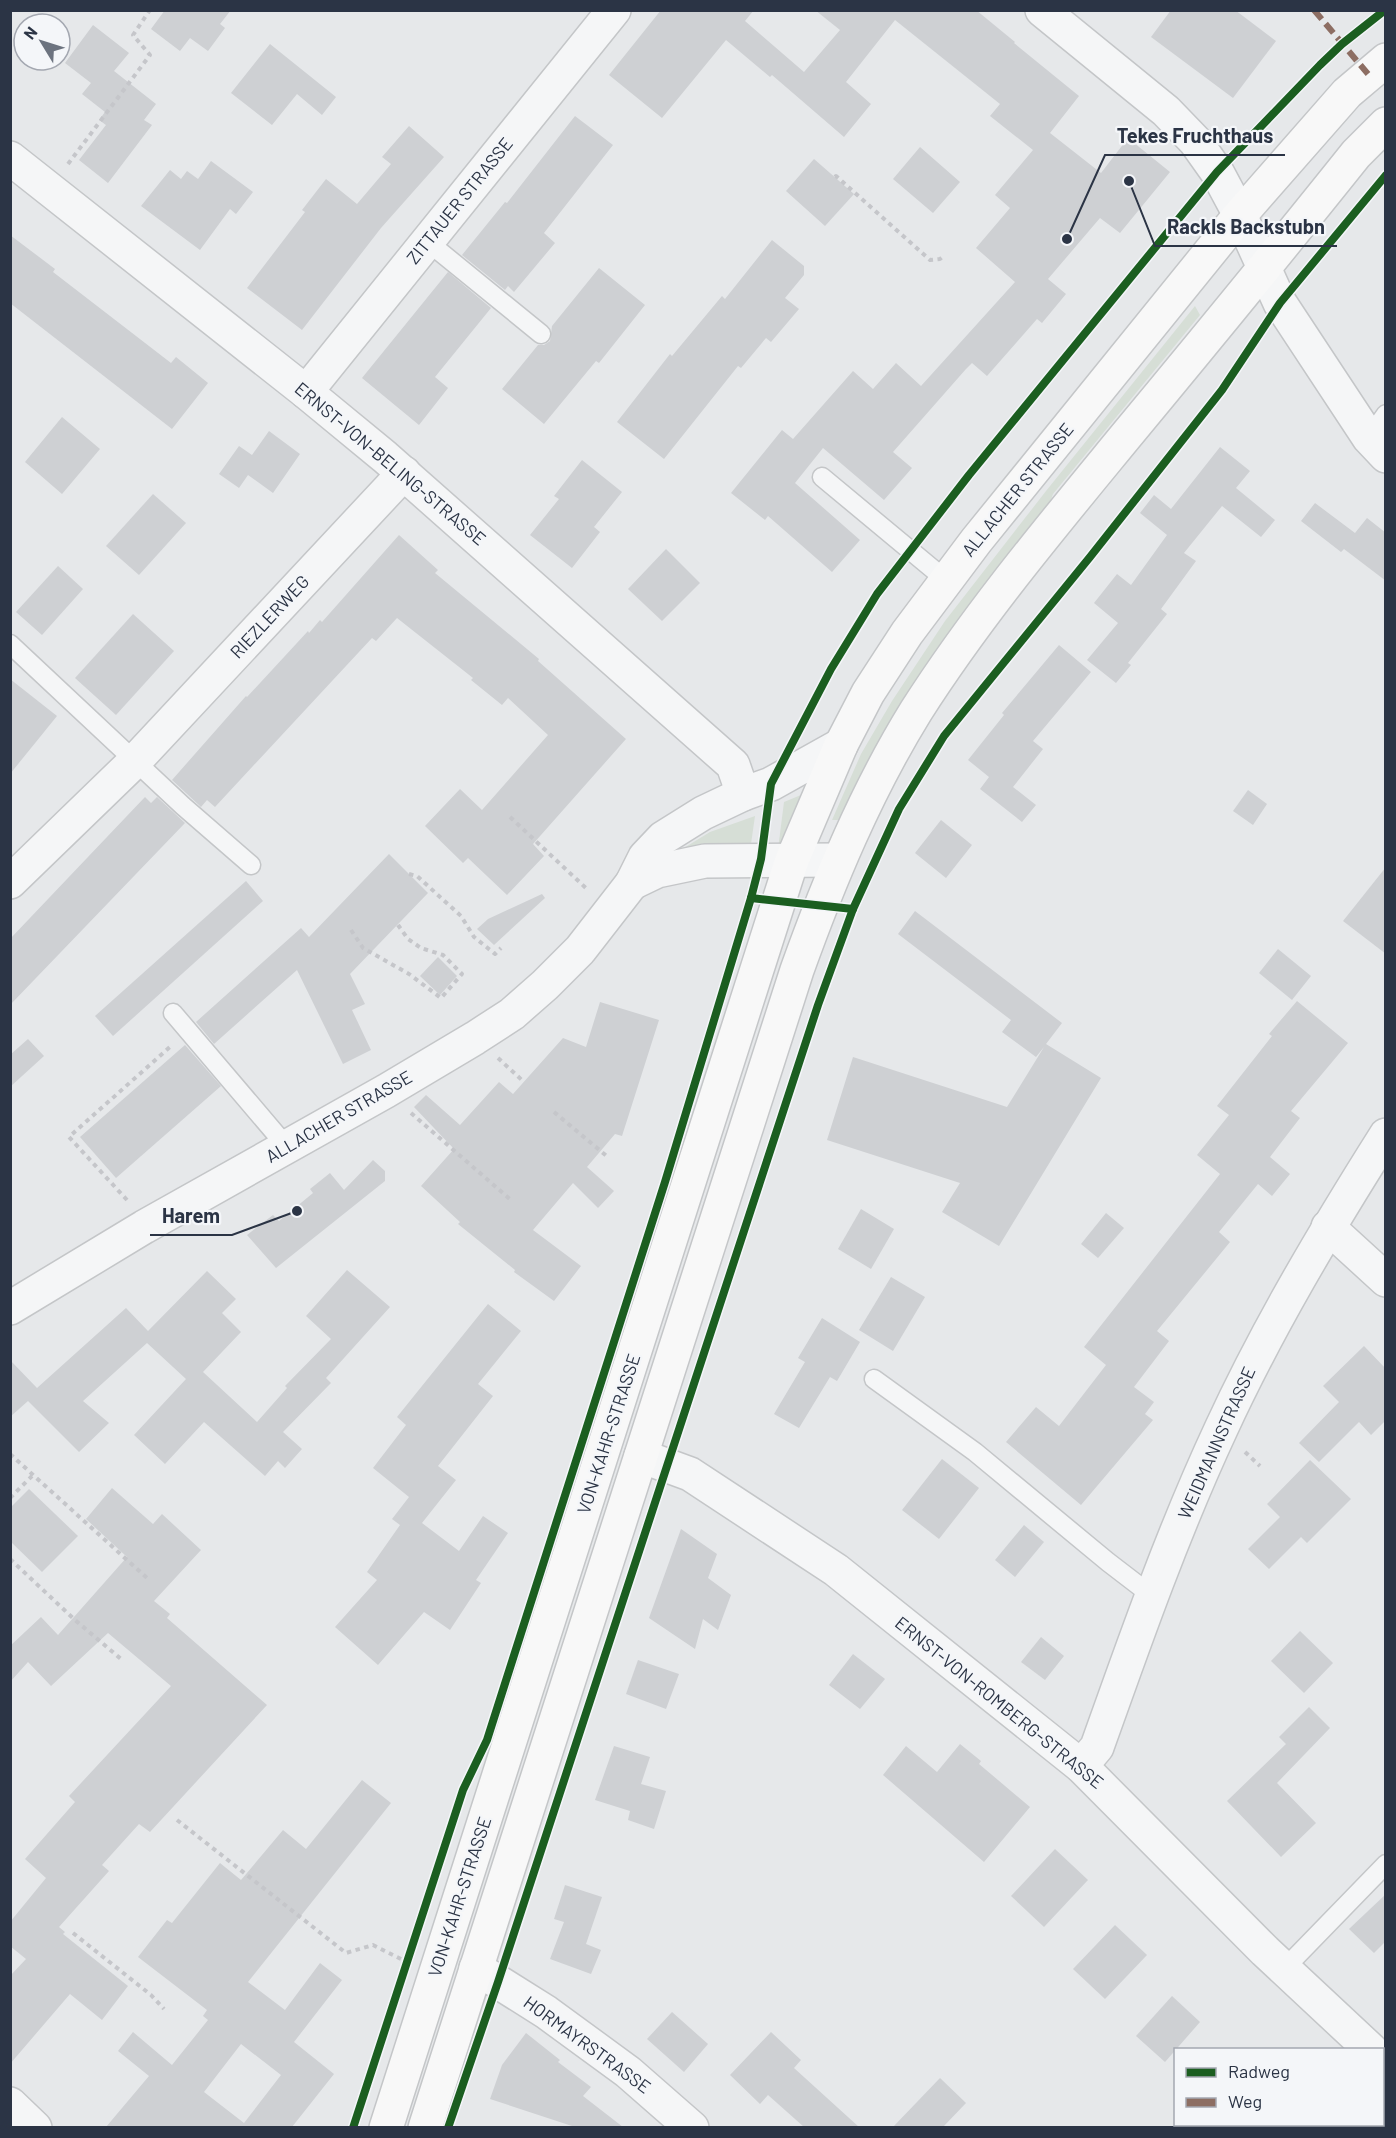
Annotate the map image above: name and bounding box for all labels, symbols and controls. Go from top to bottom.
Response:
north arrow [12,12,72,72]
text: N [19,22,41,42]
callout: Tekes Fruchthaus [1105,117,1285,155]
text: Tekes Fruchthaus [1117,123,1273,147]
street label: ZITTAUER STRASSE [402,133,517,268]
callout: Rackls Backstubn [1155,208,1337,246]
text: Rackls Backstubn [1167,214,1325,238]
street label: ERNST-VON-BELING-STRASSE [291,377,491,550]
street label: ALLACHER STRASSE [957,418,1078,561]
street label: RIEZLERWEG [225,570,313,663]
street label: ALLACHER STRASSE [261,1065,416,1167]
callout: Harem [150,1197,232,1235]
text: Harem [162,1203,220,1227]
street label: VON-KAHR-STRASSE [572,1351,644,1517]
street label: WEIDMANNSTRASSE [1173,1363,1260,1522]
street label: ERNST-VON-ROMBERG-STRASSE [891,1611,1108,1793]
street label: VON-KAHR-STRASSE [423,1814,495,1980]
street label: HORMAYRSTRASSE [520,1991,656,2098]
legend [1174,2048,1384,2126]
text: Radweg [1228,2060,1290,2082]
text: Weg [1228,2090,1262,2112]

